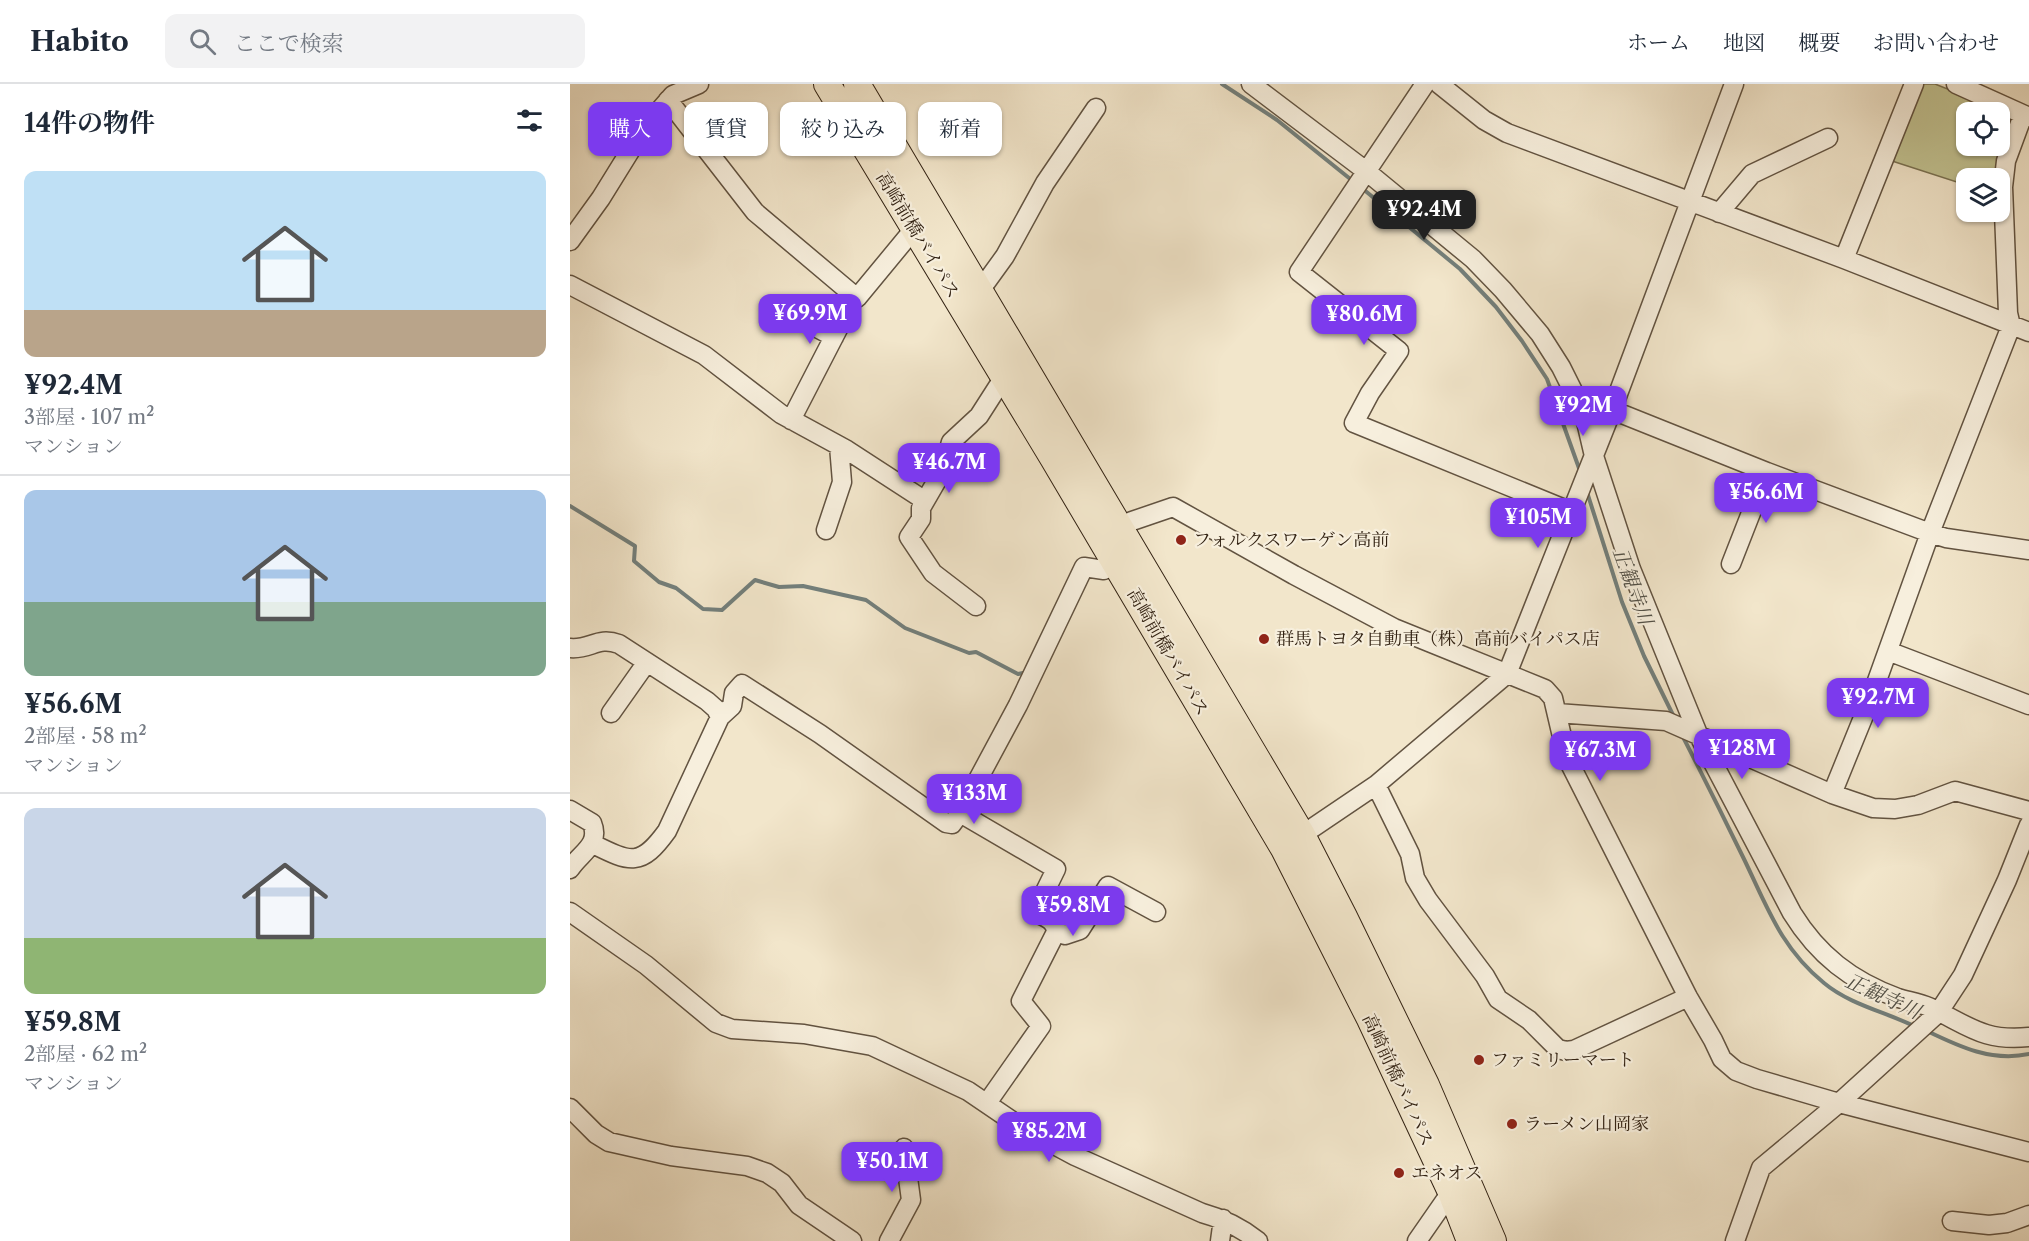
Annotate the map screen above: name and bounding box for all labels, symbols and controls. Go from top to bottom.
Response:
search box [165,14,585,68]
text: Habito [30,24,129,58]
icon: search [186,25,219,58]
text: ここで検索 [234,30,344,57]
text: ホーム [1627,30,1690,55]
text: 地図 [1723,30,1765,55]
text: 概要 [1798,30,1840,55]
text: お問い合わせ [1873,30,1999,55]
chip: 購入 [588,102,672,156]
chip: 賃貸 [684,102,768,156]
chip: 絞り込み [780,102,906,156]
chip: 新着 [918,102,1002,156]
map controls [1956,102,2010,222]
button: locate [1956,102,2010,156]
icon: filters [513,104,546,137]
text: 14件の物件 [24,107,155,139]
street label: 高崎前橋バイパス [872,168,964,302]
button: layers [1956,168,2010,222]
pin: ¥92.4M [1375,190,1473,241]
text: ¥92.4M [1386,197,1462,221]
icon: home [231,210,339,318]
pin: ¥69.9M [761,294,859,345]
pin: ¥80.6M [1315,295,1413,346]
text: ¥69.9M [773,301,848,325]
text: ¥80.6M [1325,302,1403,326]
text: ¥92.4M [24,369,123,401]
pin: ¥92M [1547,386,1619,437]
text: ¥92M [1554,393,1612,417]
text: 3部屋 · 107 m² [24,405,154,429]
text: マンション [24,434,123,458]
pin: ¥46.7M [900,443,998,494]
text: ¥46.7M [912,450,986,474]
pin: ¥56.6M [1717,473,1815,524]
text: ¥56.6M [1728,480,1804,504]
pin: ¥105M [1496,498,1580,549]
text: ¥105M [1504,505,1572,529]
icon: home [231,529,339,637]
place label: フォルクスワーゲン高前 [1193,529,1389,551]
marker: フォルクスワーゲン高前 [1174,533,1188,547]
water label: 正観寺川 [1608,544,1659,630]
street label: 高崎前橋バイパス [1123,584,1213,720]
place label: 群馬トヨタ自動車（株）高前バイパス店 [1276,628,1600,650]
marker: 群馬トヨタ自動車（株）高前バイパス店 [1257,632,1271,646]
pin: ¥92.7M [1829,678,1927,729]
text: ¥92.7M [1841,685,1915,709]
text: ¥56.6M [24,688,122,720]
text: 2部屋 · 58 m² [24,724,147,748]
pin: ¥128M [1700,729,1784,780]
pin: ¥67.3M [1551,731,1649,782]
text: ¥128M [1708,736,1776,760]
text: ¥67.3M [1564,738,1636,762]
text: マンション [24,753,123,777]
pin: ¥133M [932,774,1016,825]
text: ¥133M [941,781,1007,805]
icon: home [231,847,339,955]
pin: ¥59.8M [1024,886,1122,937]
text: ¥59.8M [1036,893,1110,917]
water label: 正観寺川 [1842,968,1926,1025]
text: ¥59.8M [24,1006,121,1038]
street label: 高崎前橋バイパス [1358,1010,1438,1150]
text: 2部屋 · 62 m² [24,1042,147,1066]
place label: ファミリーマート [1491,1049,1635,1071]
marker: ファミリーマート [1472,1053,1486,1067]
text: マンション [24,1071,123,1095]
pin: ¥85.2M [1000,1112,1098,1163]
place label: ラーメン山岡家 [1524,1113,1649,1135]
marker: ラーメン山岡家 [1505,1117,1519,1131]
text: ¥85.2M [1011,1119,1087,1143]
pin: ¥50.1M [843,1142,941,1193]
text: ¥50.1M [855,1149,929,1173]
place label: エネオス [1411,1162,1483,1184]
marker: エネオス [1392,1166,1406,1180]

